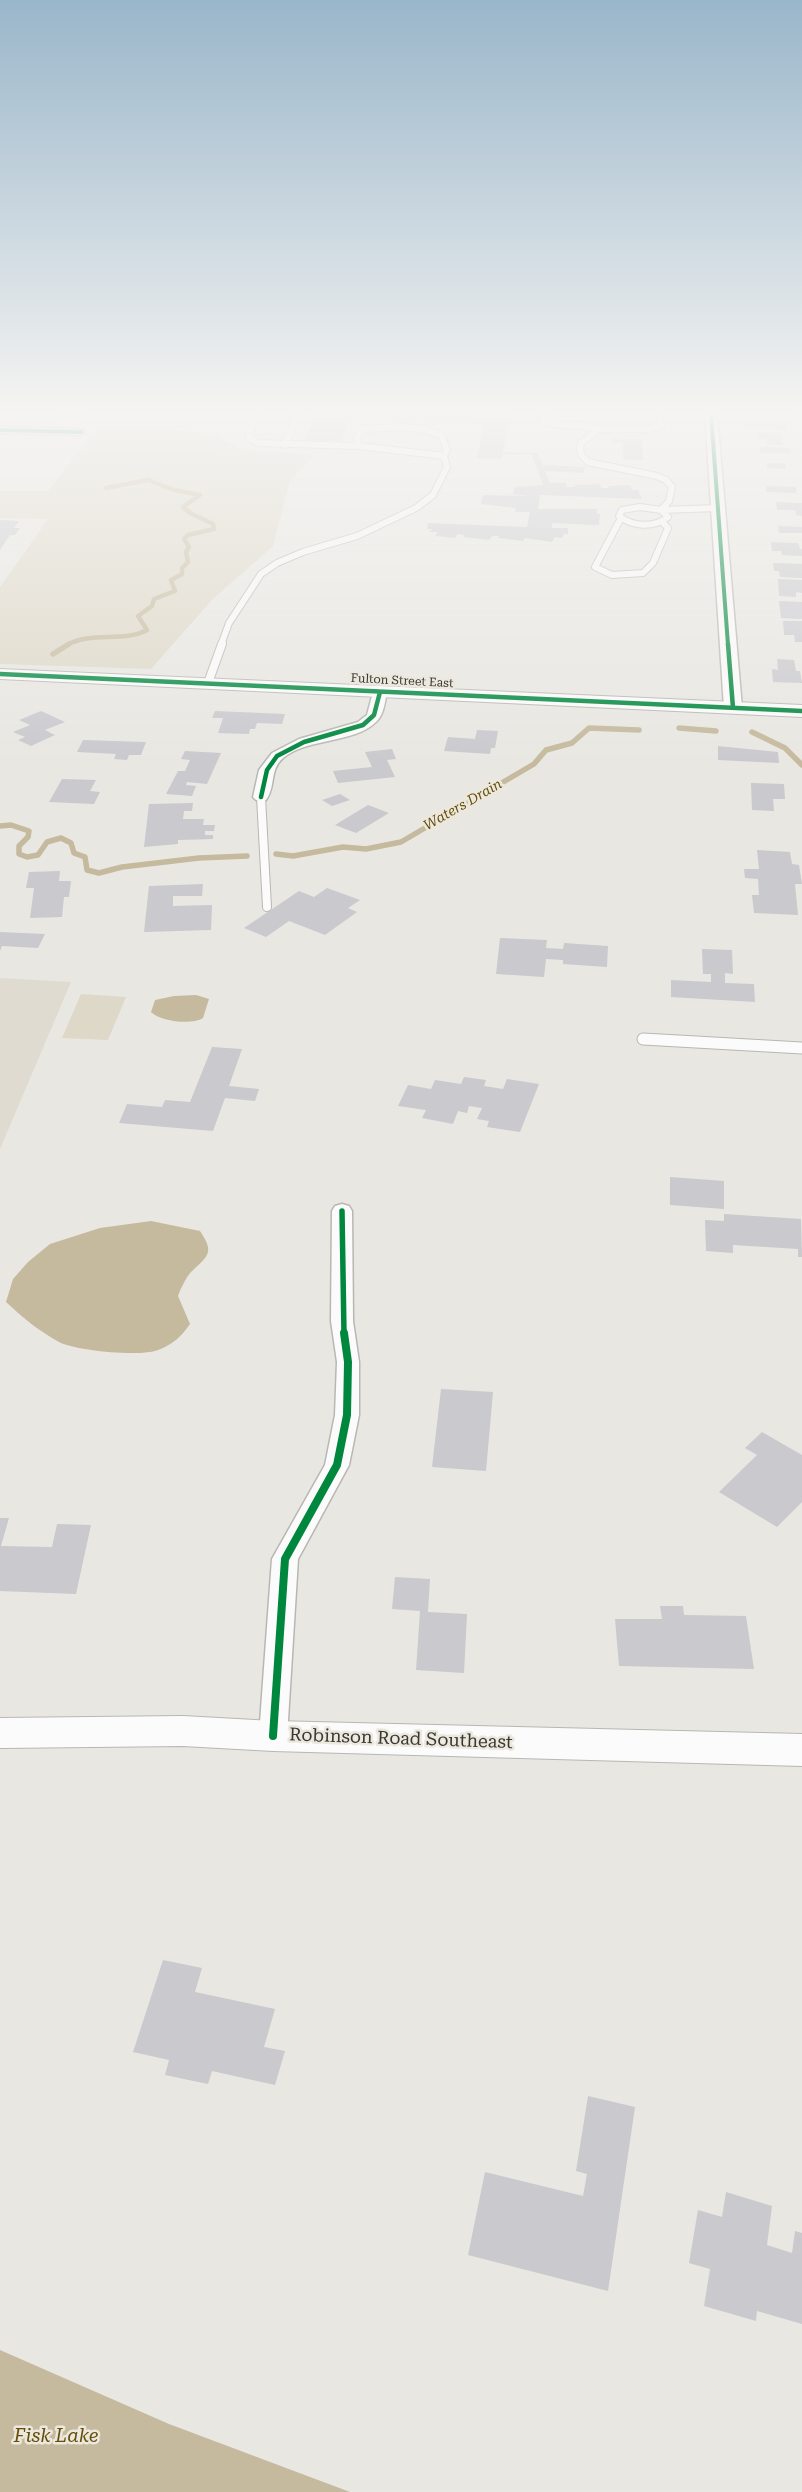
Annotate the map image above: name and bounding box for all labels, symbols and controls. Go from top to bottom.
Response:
street label: Fulton Street East [350,671,454,691]
water label: Waters Drain [421,776,505,834]
street label: Robinson Road Southeast [289,1724,513,1754]
water label: Fisk Lake [14,2425,98,2447]

